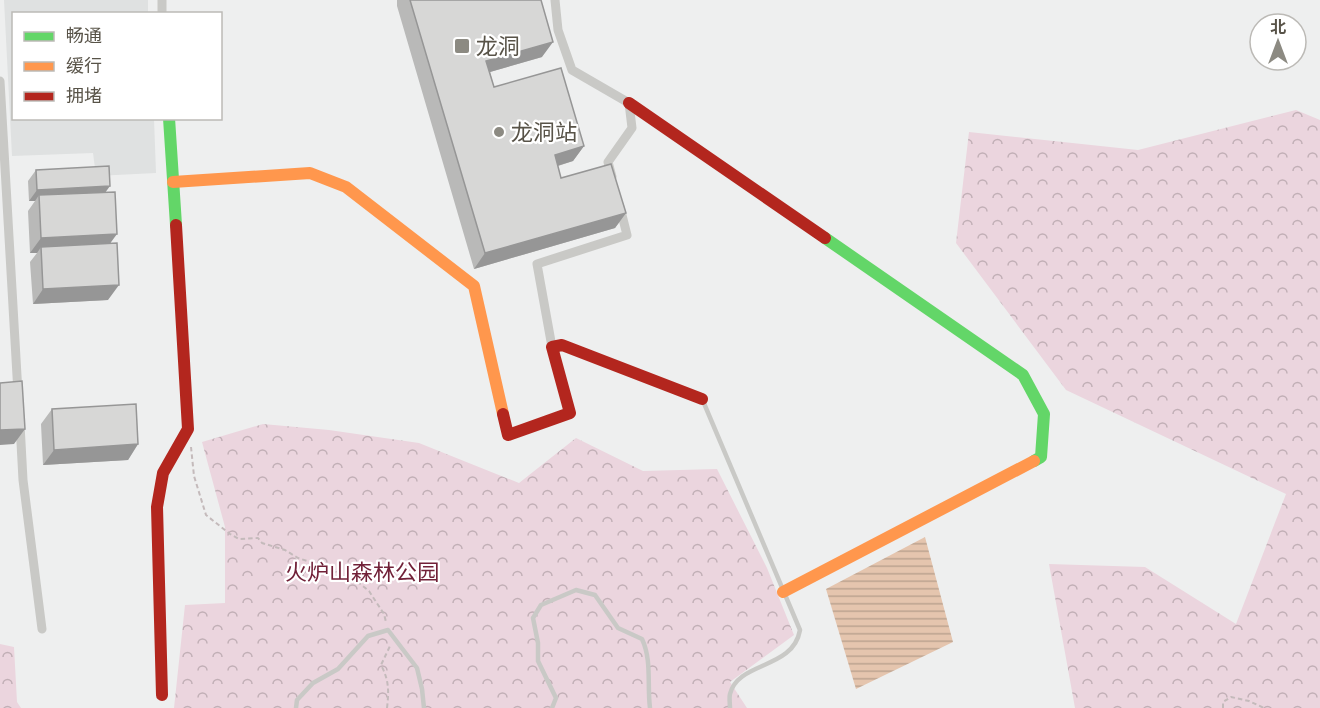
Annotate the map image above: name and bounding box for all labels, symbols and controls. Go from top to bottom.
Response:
legend [12,12,222,120]
north arrow [1248,12,1308,72]
text: 北 [1270,17,1286,37]
text: 畅通 [66,24,102,47]
place label: 龙洞 [476,32,520,60]
marker: 龙洞 [453,37,471,55]
text: 缓行 [66,54,102,77]
text: 拥堵 [66,84,102,107]
place label: 龙洞站 [511,118,577,146]
marker: 龙洞站 [492,125,506,139]
park label: 火炉山森林公园 [285,558,439,586]

